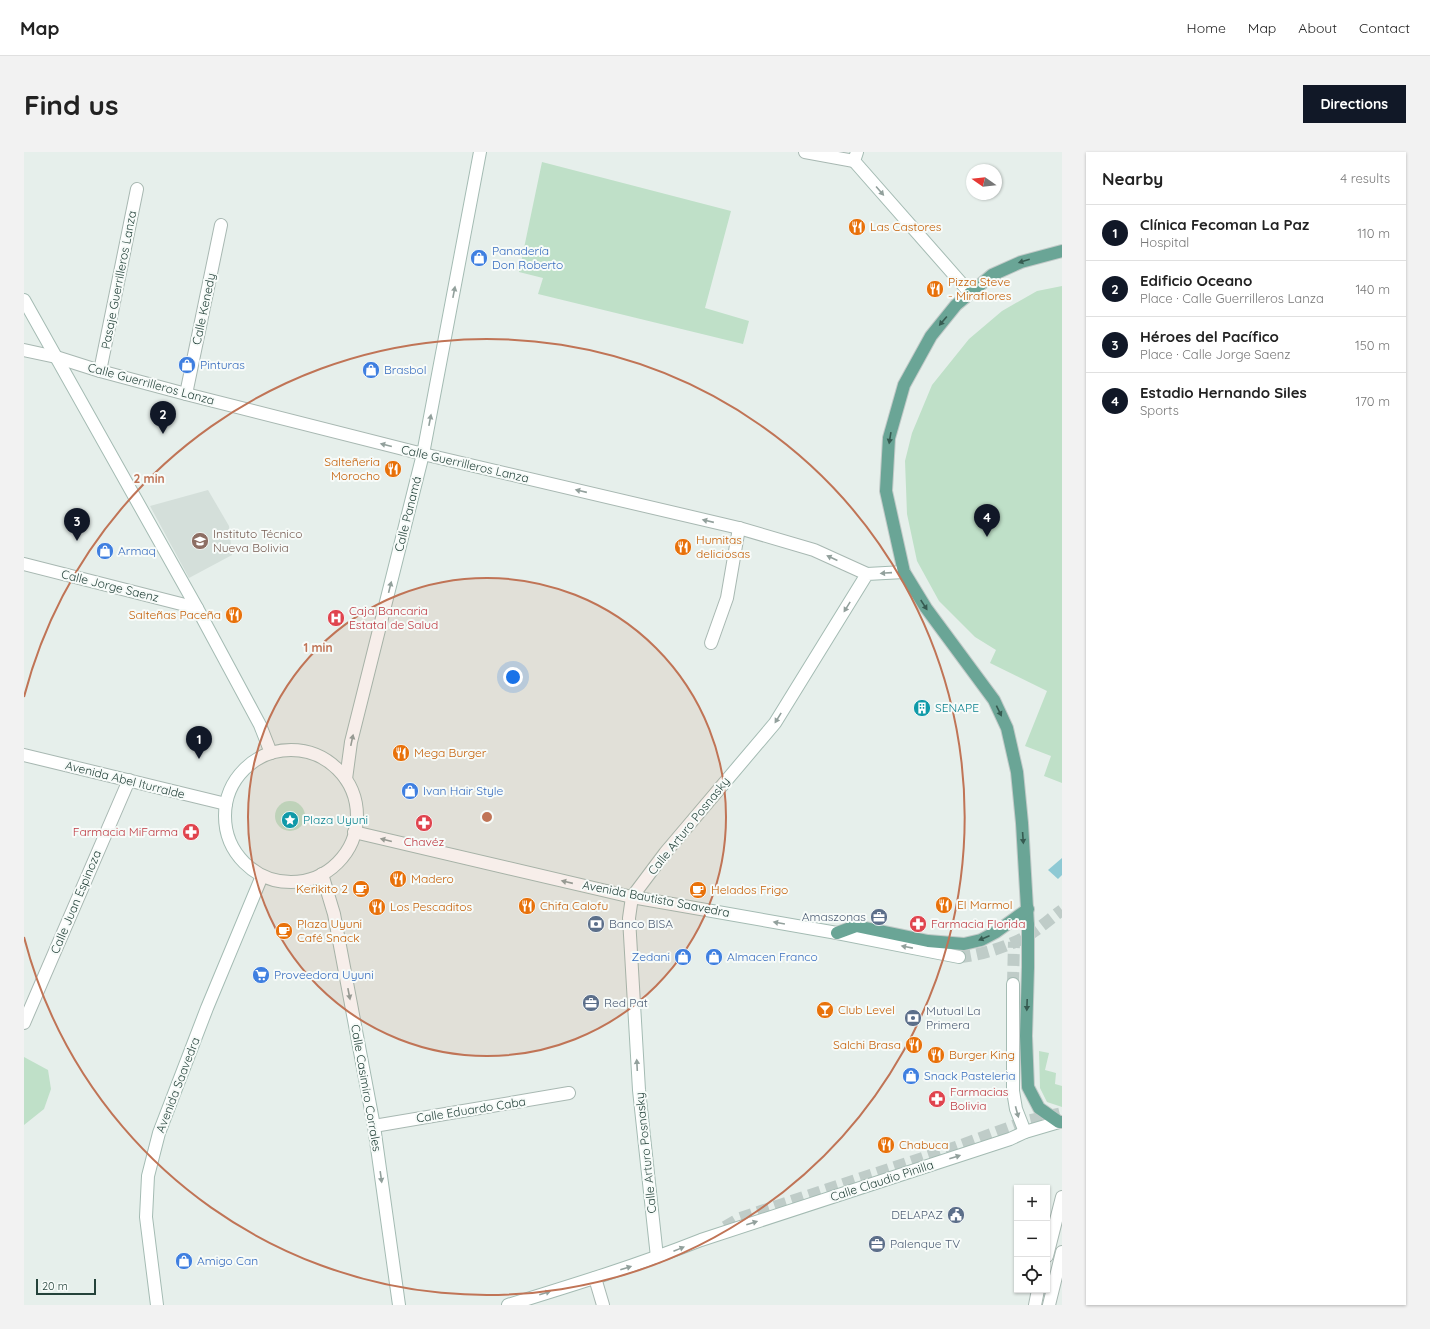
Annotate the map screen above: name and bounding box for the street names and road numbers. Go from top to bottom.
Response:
street label: Pasaje Guerrilleros Lanza [98,209,139,350]
street label: Calle Kenedy [189,272,218,346]
street label: Calle Guerrilleros Lanza [86,359,216,408]
street label: Calle Guerrilleros Lanza [400,442,530,486]
street label: Calle Panamá [391,475,424,553]
street label: Calle Jorge Saenz [60,566,161,605]
street label: Avenida Abel Iturralde [64,757,187,802]
street label: Calle Arturo Posnasky [644,774,733,878]
street label: Calle Juan Espinoza [47,848,104,956]
street label: Avenida Bautista Saavedra [581,877,731,920]
street label: Calle Casimiro Corrales [348,1023,385,1153]
street label: Avenida Saavedra [152,1035,203,1135]
street label: Calle Arturo Posnasky [632,1092,659,1214]
street label: Calle Eduardo Caba [415,1093,527,1126]
street label: Calle Claudio Pinilla [828,1157,935,1204]

